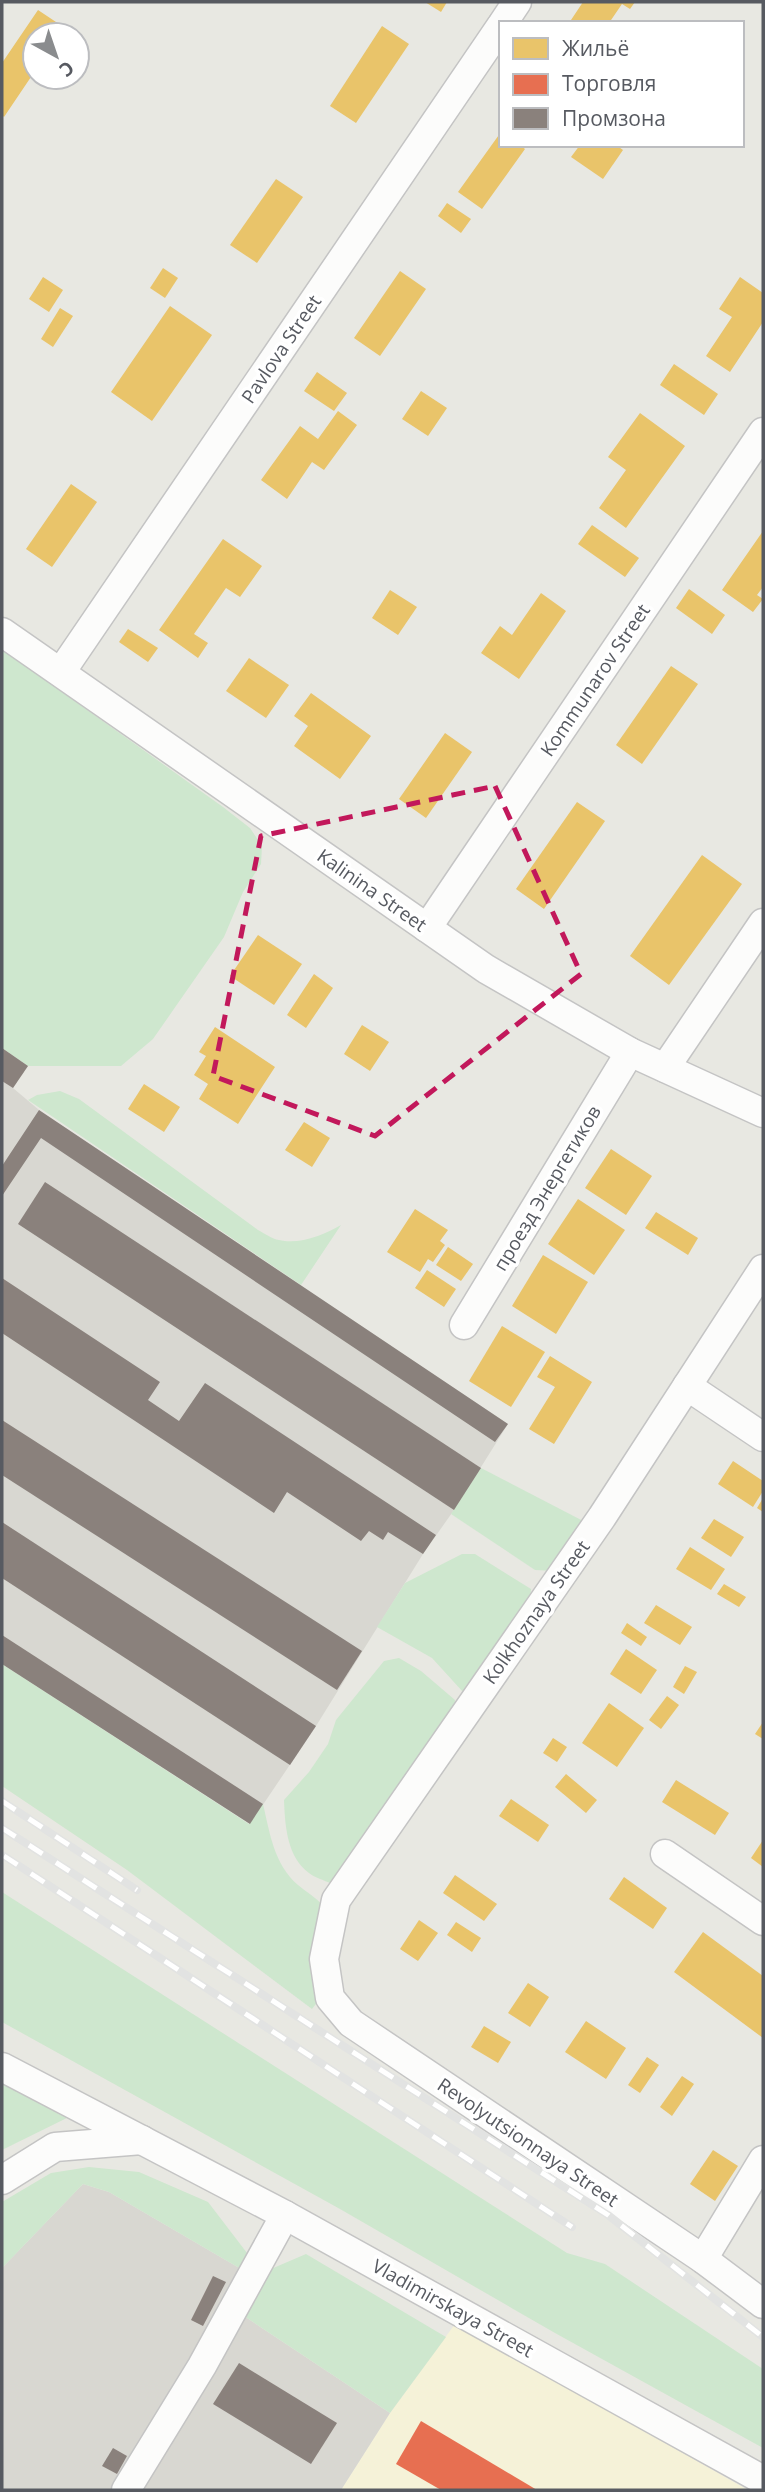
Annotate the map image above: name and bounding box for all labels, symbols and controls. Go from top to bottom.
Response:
north arrow [21,21,91,91]
legend [499,21,744,147]
text: Жильё [562,34,629,62]
text: С [54,55,80,83]
text: Торговля [562,69,656,97]
text: Промзона [562,104,666,132]
street label: Pavlova Street [235,289,327,408]
street label: Kommunarov Street [534,598,656,761]
street label: Kalinina Street [312,843,432,938]
street label: проезд Энергетиков [487,1100,607,1276]
street label: Kolkhoznaya Street [477,1535,596,1689]
street label: Revolyutsionnaya Street [432,2072,624,2213]
street label: Vladimirskaya Street [368,2253,539,2363]

